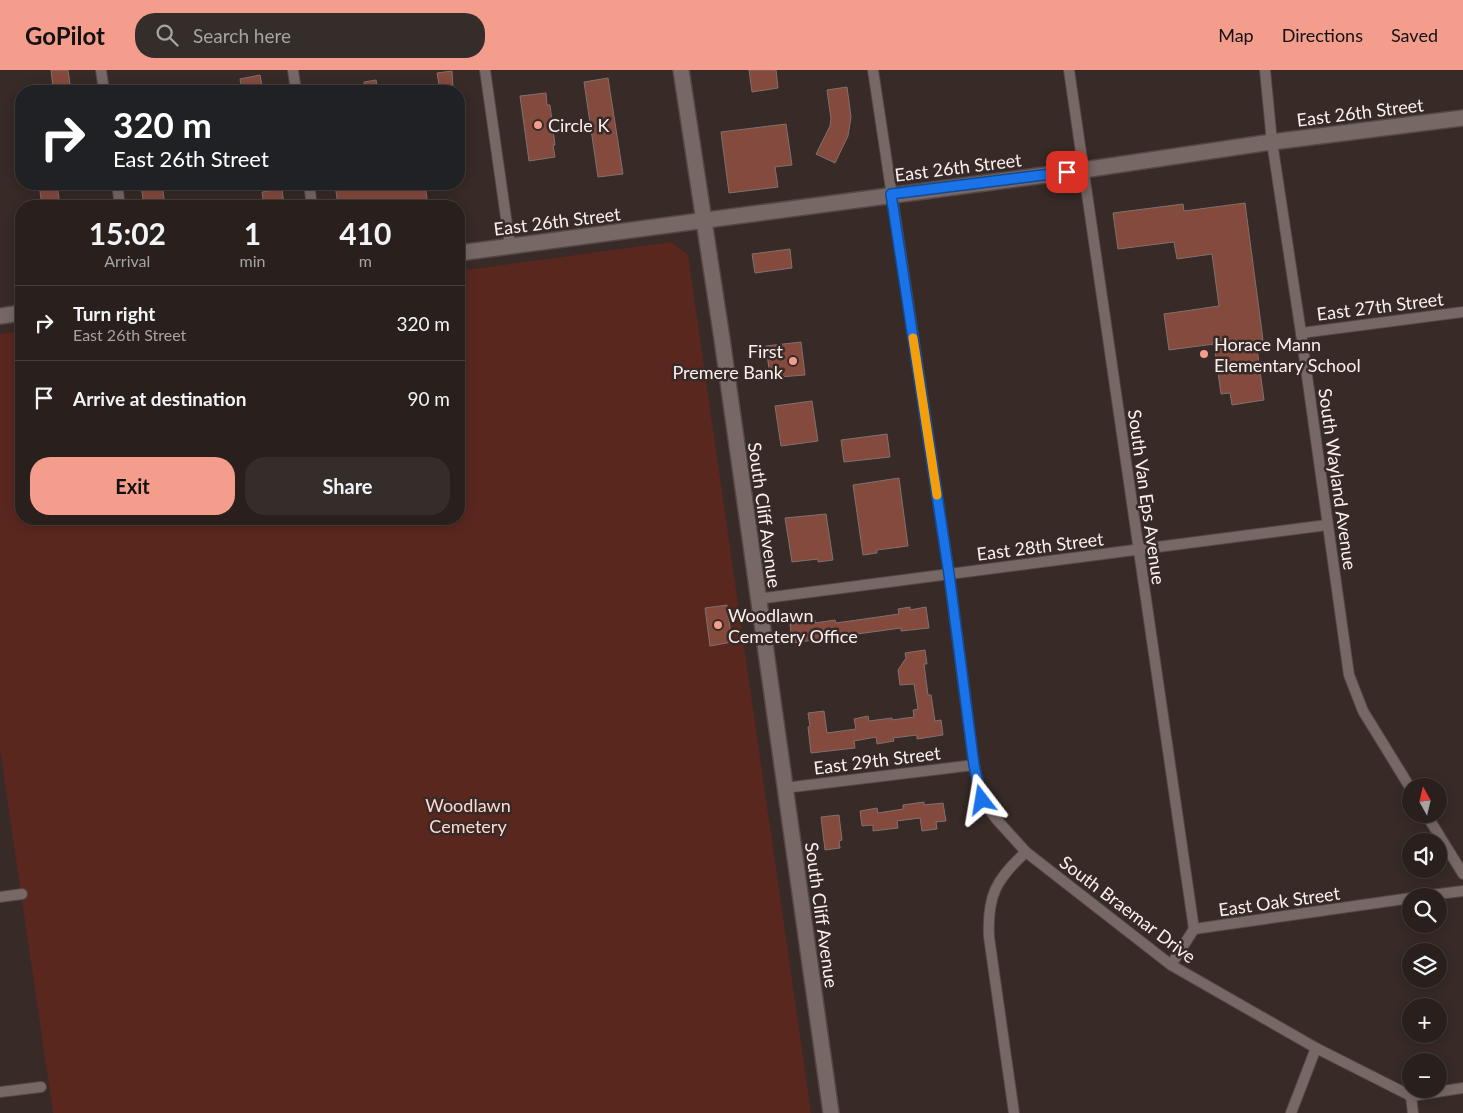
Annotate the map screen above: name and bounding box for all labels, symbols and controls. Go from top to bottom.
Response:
search box [135,13,485,58]
text: GoPilot [25,21,105,50]
icon: search [153,21,181,49]
text: Search here [193,24,291,47]
text: Map [1218,24,1254,46]
text: Directions [1282,24,1363,46]
text: Saved [1391,24,1438,46]
street label: East 26th Street [1295,93,1425,131]
text: 320 m [113,103,212,145]
icon: right [30,105,95,170]
place label: Circle K [548,114,609,136]
marker: Circle K [532,119,544,131]
text: East 26th Street [113,145,269,172]
street label: East 26th Street [893,148,1023,186]
pin [1046,151,1088,193]
icon: arrive [1053,158,1081,186]
street label: East 26th Street [492,202,622,240]
text: 15:02 [89,215,166,251]
text: 1 [244,215,261,251]
text: 410 [339,215,391,251]
text: Arrival [104,251,150,270]
text: min [240,251,266,270]
text: m [359,251,372,270]
street label: East 27th Street [1315,287,1445,325]
text: Turn right [73,302,155,325]
icon: right [30,309,58,337]
text: 320 m [396,312,450,335]
text: East 26th Street [73,325,186,344]
place label: Horace Mann Elementary School [1214,333,1361,376]
place label: First Premere Bank [672,340,784,383]
marker: Horace Mann Elementary School [1198,348,1210,360]
marker: First Premere Bank [787,355,799,367]
icon: arrive [30,384,58,412]
text: Arrive at destination [73,387,246,410]
text: 90 m [407,387,450,410]
street label: South Wayland Avenue [1314,387,1362,571]
street label: South Van Eps Avenue [1124,408,1170,586]
street label: South Cliff Avenue [744,441,786,589]
button: Exit [30,457,235,515]
button: Share [245,457,450,515]
street label: East 28th Street [975,527,1105,565]
place label: Woodlawn Cemetery Office [728,604,858,647]
marker: Woodlawn Cemetery Office [712,619,724,631]
street label: East 29th Street [812,741,942,779]
position arrow [955,773,1007,825]
north arrow [1402,778,1448,822]
map controls [1402,778,1447,1098]
park label: Woodlawn Cemetery [425,794,511,837]
button: sound [1402,833,1447,878]
street label: South Cliff Avenue [801,841,843,989]
street label: South Braemar Drive [1056,851,1200,967]
street label: East Oak Street [1217,882,1342,920]
button: search [1402,888,1447,933]
button: layers [1402,943,1447,988]
button: + [1402,998,1447,1043]
button: − [1402,1053,1447,1098]

